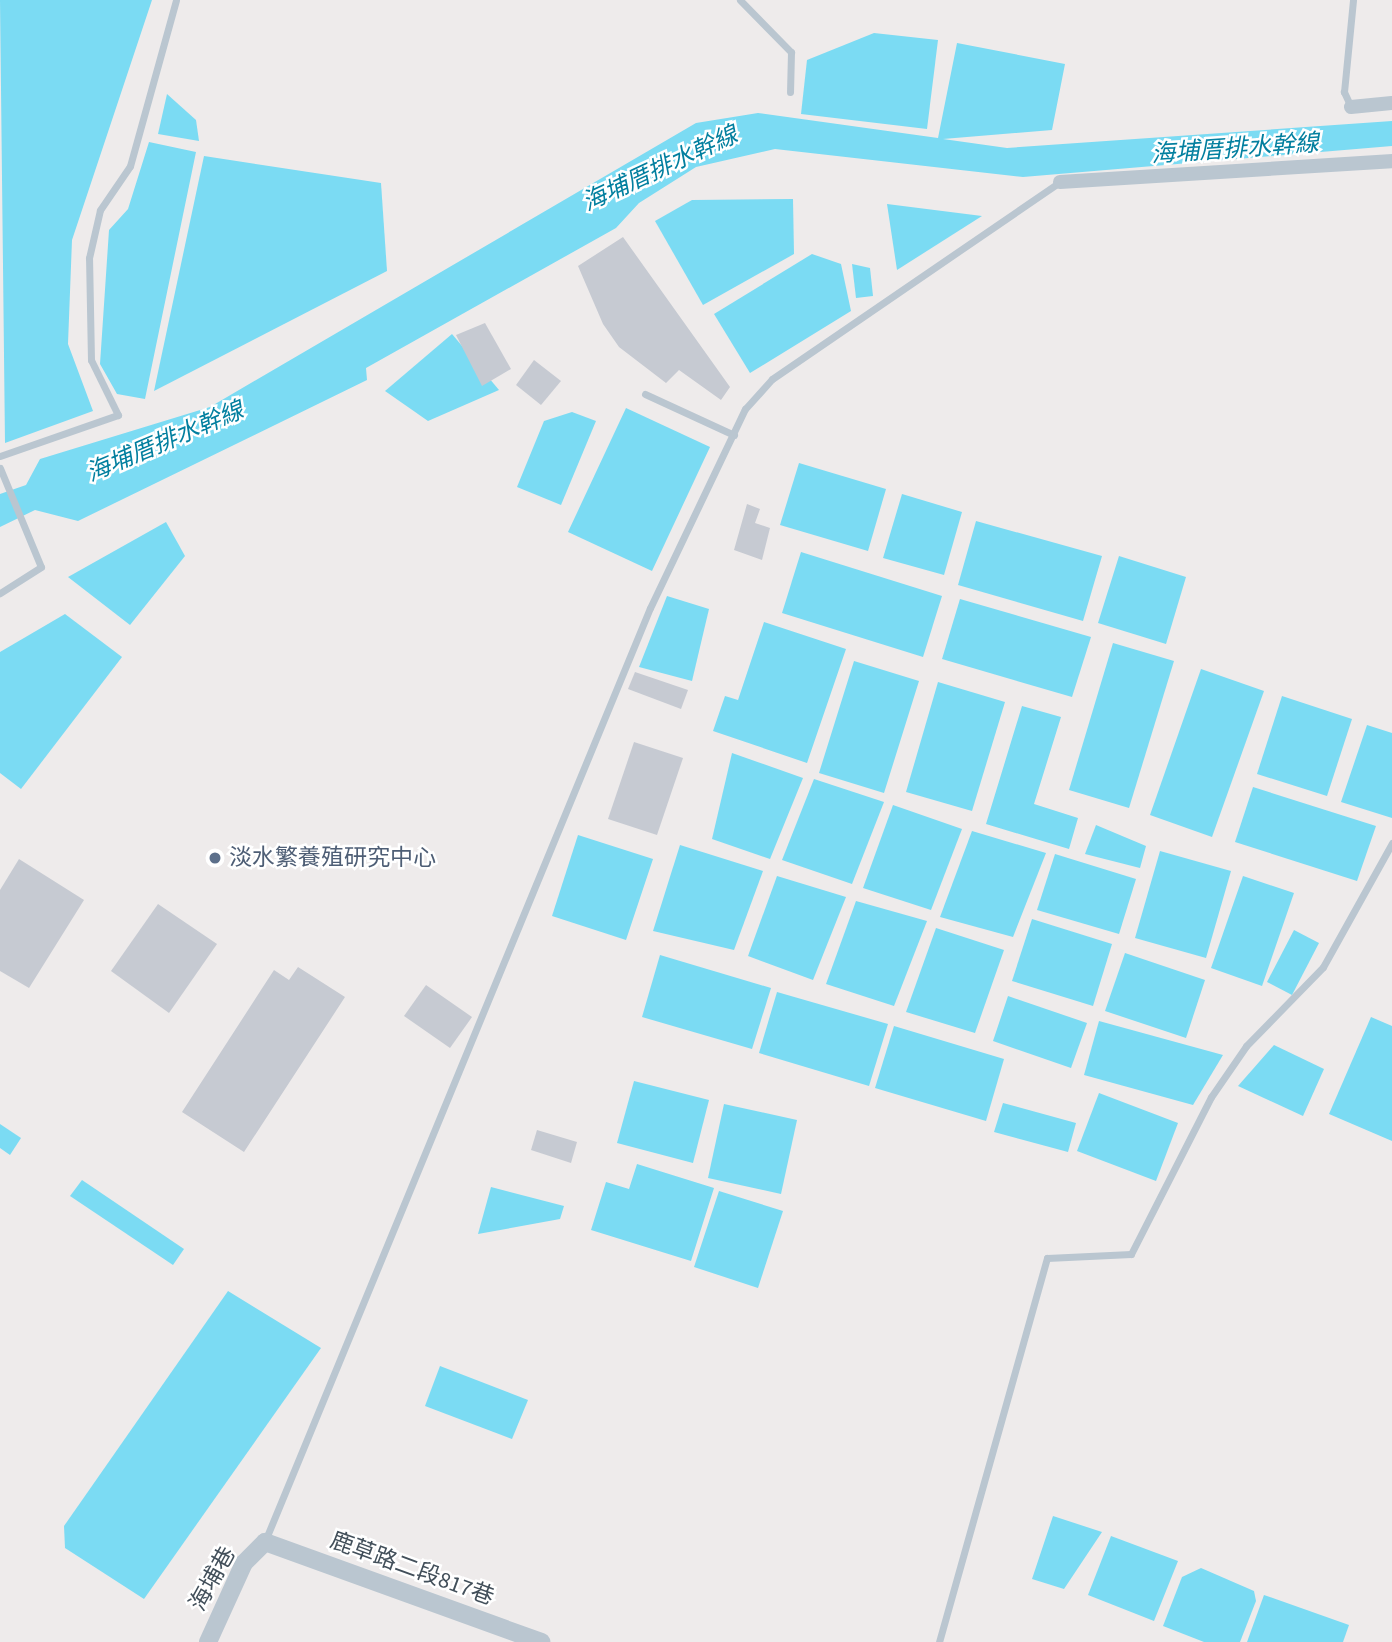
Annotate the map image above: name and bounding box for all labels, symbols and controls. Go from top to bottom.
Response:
water label: 海埔厝排水幹線 [578,120,742,218]
water label: 海埔厝排水幹線 [1150,129,1320,169]
water label: 海埔厝排水幹線 [82,396,248,488]
place label: 淡水繁養殖研究中心 [229,844,436,872]
marker: 淡水繁養殖研究中心 [207,850,223,866]
street label: 鹿草路二段817巷 [326,1527,498,1611]
street label: 海埔巷 [184,1542,242,1616]

